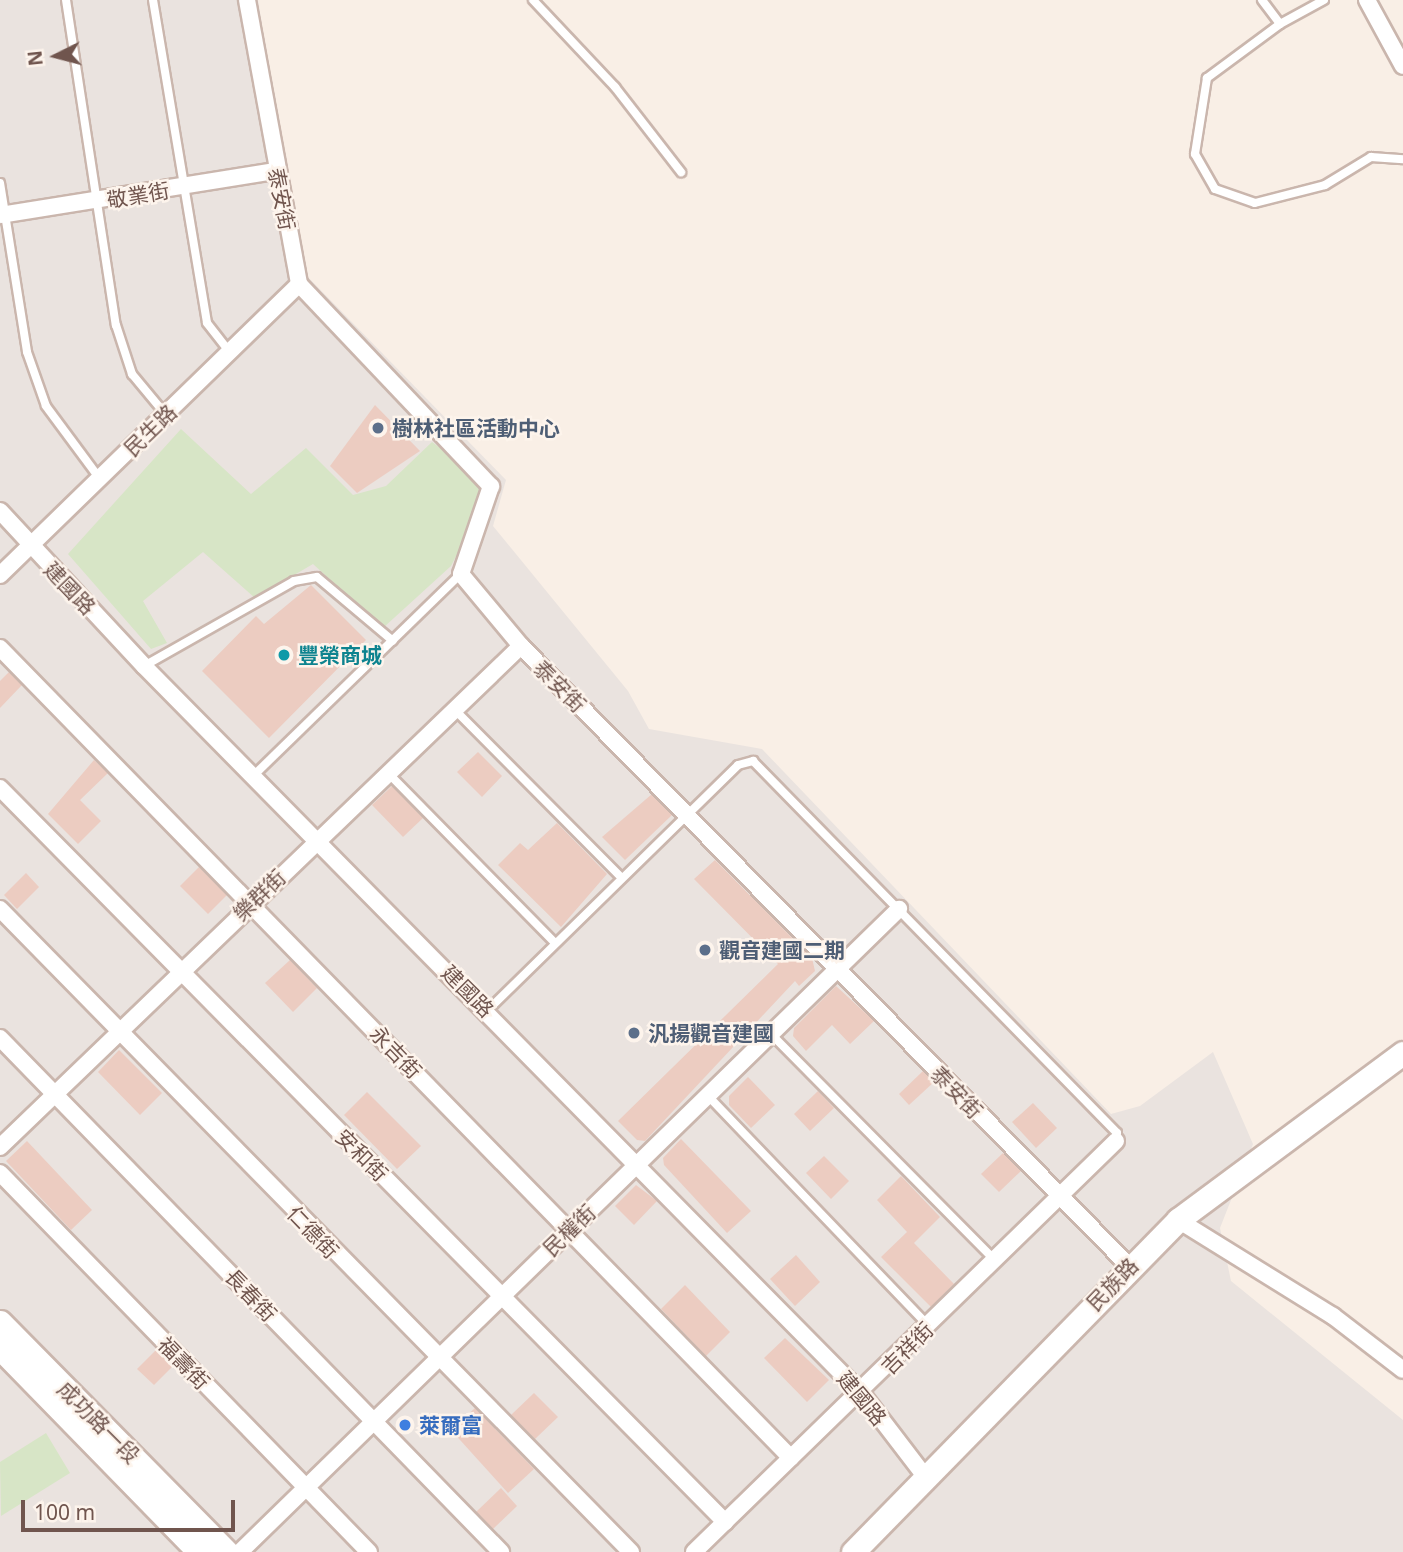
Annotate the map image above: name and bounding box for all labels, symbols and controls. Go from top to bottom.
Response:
north arrow [21,21,91,91]
text: N [21,49,49,67]
street label: 泰安街 [264,166,300,232]
street label: 敬業街 [105,177,171,213]
street label: 民生路 [119,399,181,461]
place label: 樹林社區活動中心 [392,415,560,441]
marker: 樹林社區活動中心 [370,420,386,436]
street label: 建國路 [39,557,101,619]
place label: 豐榮商城 [298,642,382,668]
marker: 豐榮商城 [276,647,292,663]
street label: 泰安街 [529,655,591,717]
street label: 樂群街 [228,864,290,926]
place label: 觀音建國二期 [719,937,845,963]
marker: 觀音建國二期 [697,942,713,958]
street label: 建國路 [437,960,499,1022]
place label: 汎揚觀音建國 [648,1020,774,1046]
street label: 永吉街 [365,1021,427,1083]
marker: 汎揚觀音建國 [626,1025,642,1041]
street label: 泰安街 [926,1061,988,1123]
street label: 安和街 [331,1124,393,1186]
street label: 民權街 [538,1199,600,1261]
street label: 仁德街 [282,1201,344,1263]
street label: 民族路 [1081,1253,1143,1315]
street label: 長春街 [220,1264,282,1326]
street label: 吉祥街 [876,1317,938,1379]
street label: 福壽街 [153,1332,215,1394]
street label: 建國路 [832,1366,892,1430]
street label: 成功路一段 [53,1376,145,1468]
place label: 萊爾富 [419,1412,482,1438]
marker: 萊爾富 [397,1417,413,1433]
scale bar [24,1486,238,1530]
text: 100 m [34,1498,95,1526]

